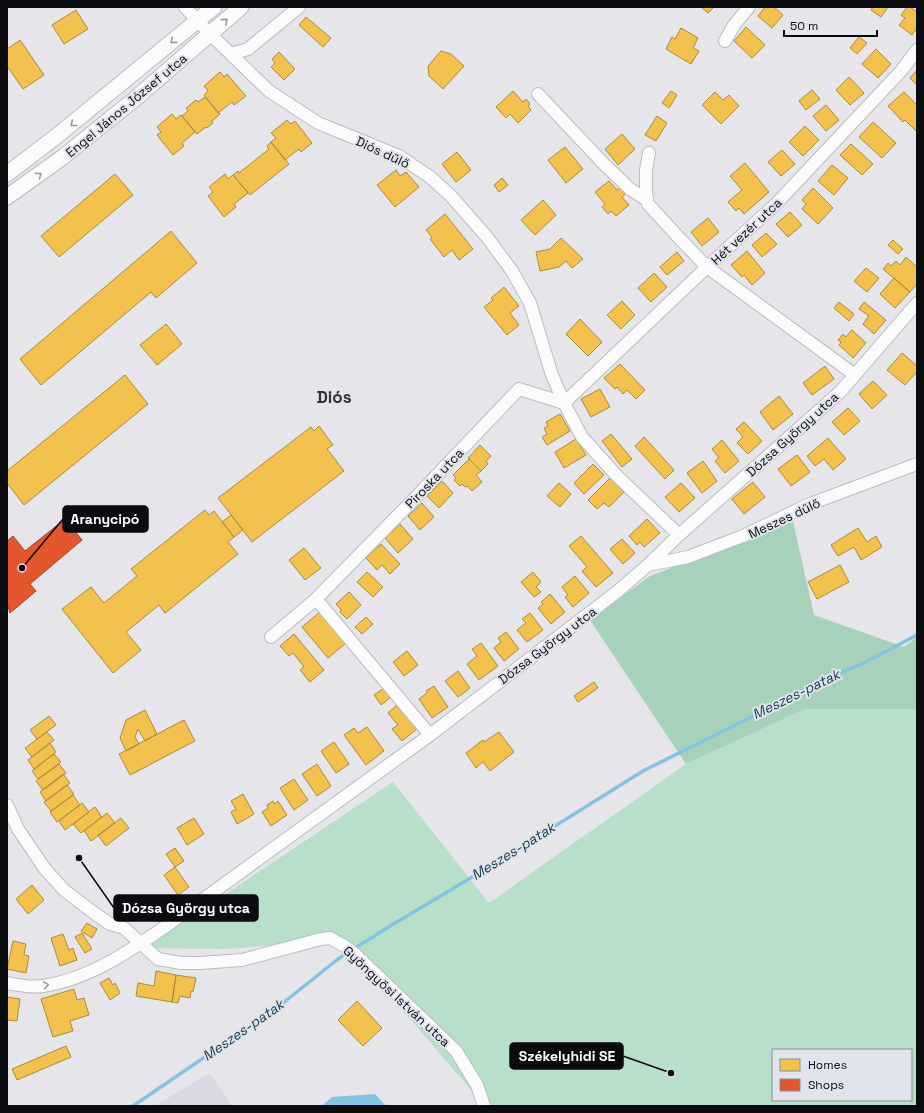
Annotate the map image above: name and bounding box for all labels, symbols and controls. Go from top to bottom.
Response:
scale bar [784,12,877,38]
one-way arrow [221,18,228,25]
text: 50 m [790,18,818,34]
one-way arrow [170,36,177,43]
street label: Engel János József utca [62,49,191,161]
one-way arrow [70,119,77,126]
street label: Diós dűlő [353,133,412,172]
one-way arrow [35,172,42,180]
street label: Hét vezér utca [707,194,786,269]
district label: Diós [316,386,352,408]
street label: Dózsa György utca [743,388,842,480]
street label: Piroska utca [401,444,468,512]
street label: Meszes dűlő [745,494,823,543]
callout: Aranycipó [63,506,148,532]
text: Aranycipó [71,510,139,528]
street label: Dózsa György utca [495,603,600,688]
water label: Meszes-patak [749,664,844,723]
water label: Meszes-patak [468,817,559,884]
callout: Dózsa György utca [114,895,258,921]
text: Dózsa György utca [122,899,250,917]
street label: Gyöngyösi István utca [339,942,454,1051]
one-way arrow [43,981,49,990]
water label: Meszes-patak [199,994,288,1065]
callout: Székelyhidi SE [510,1043,623,1069]
text: Székelyhidi SE [519,1047,615,1065]
legend [772,1049,912,1101]
text: Homes [808,1057,847,1073]
text: Shops [808,1077,844,1093]

